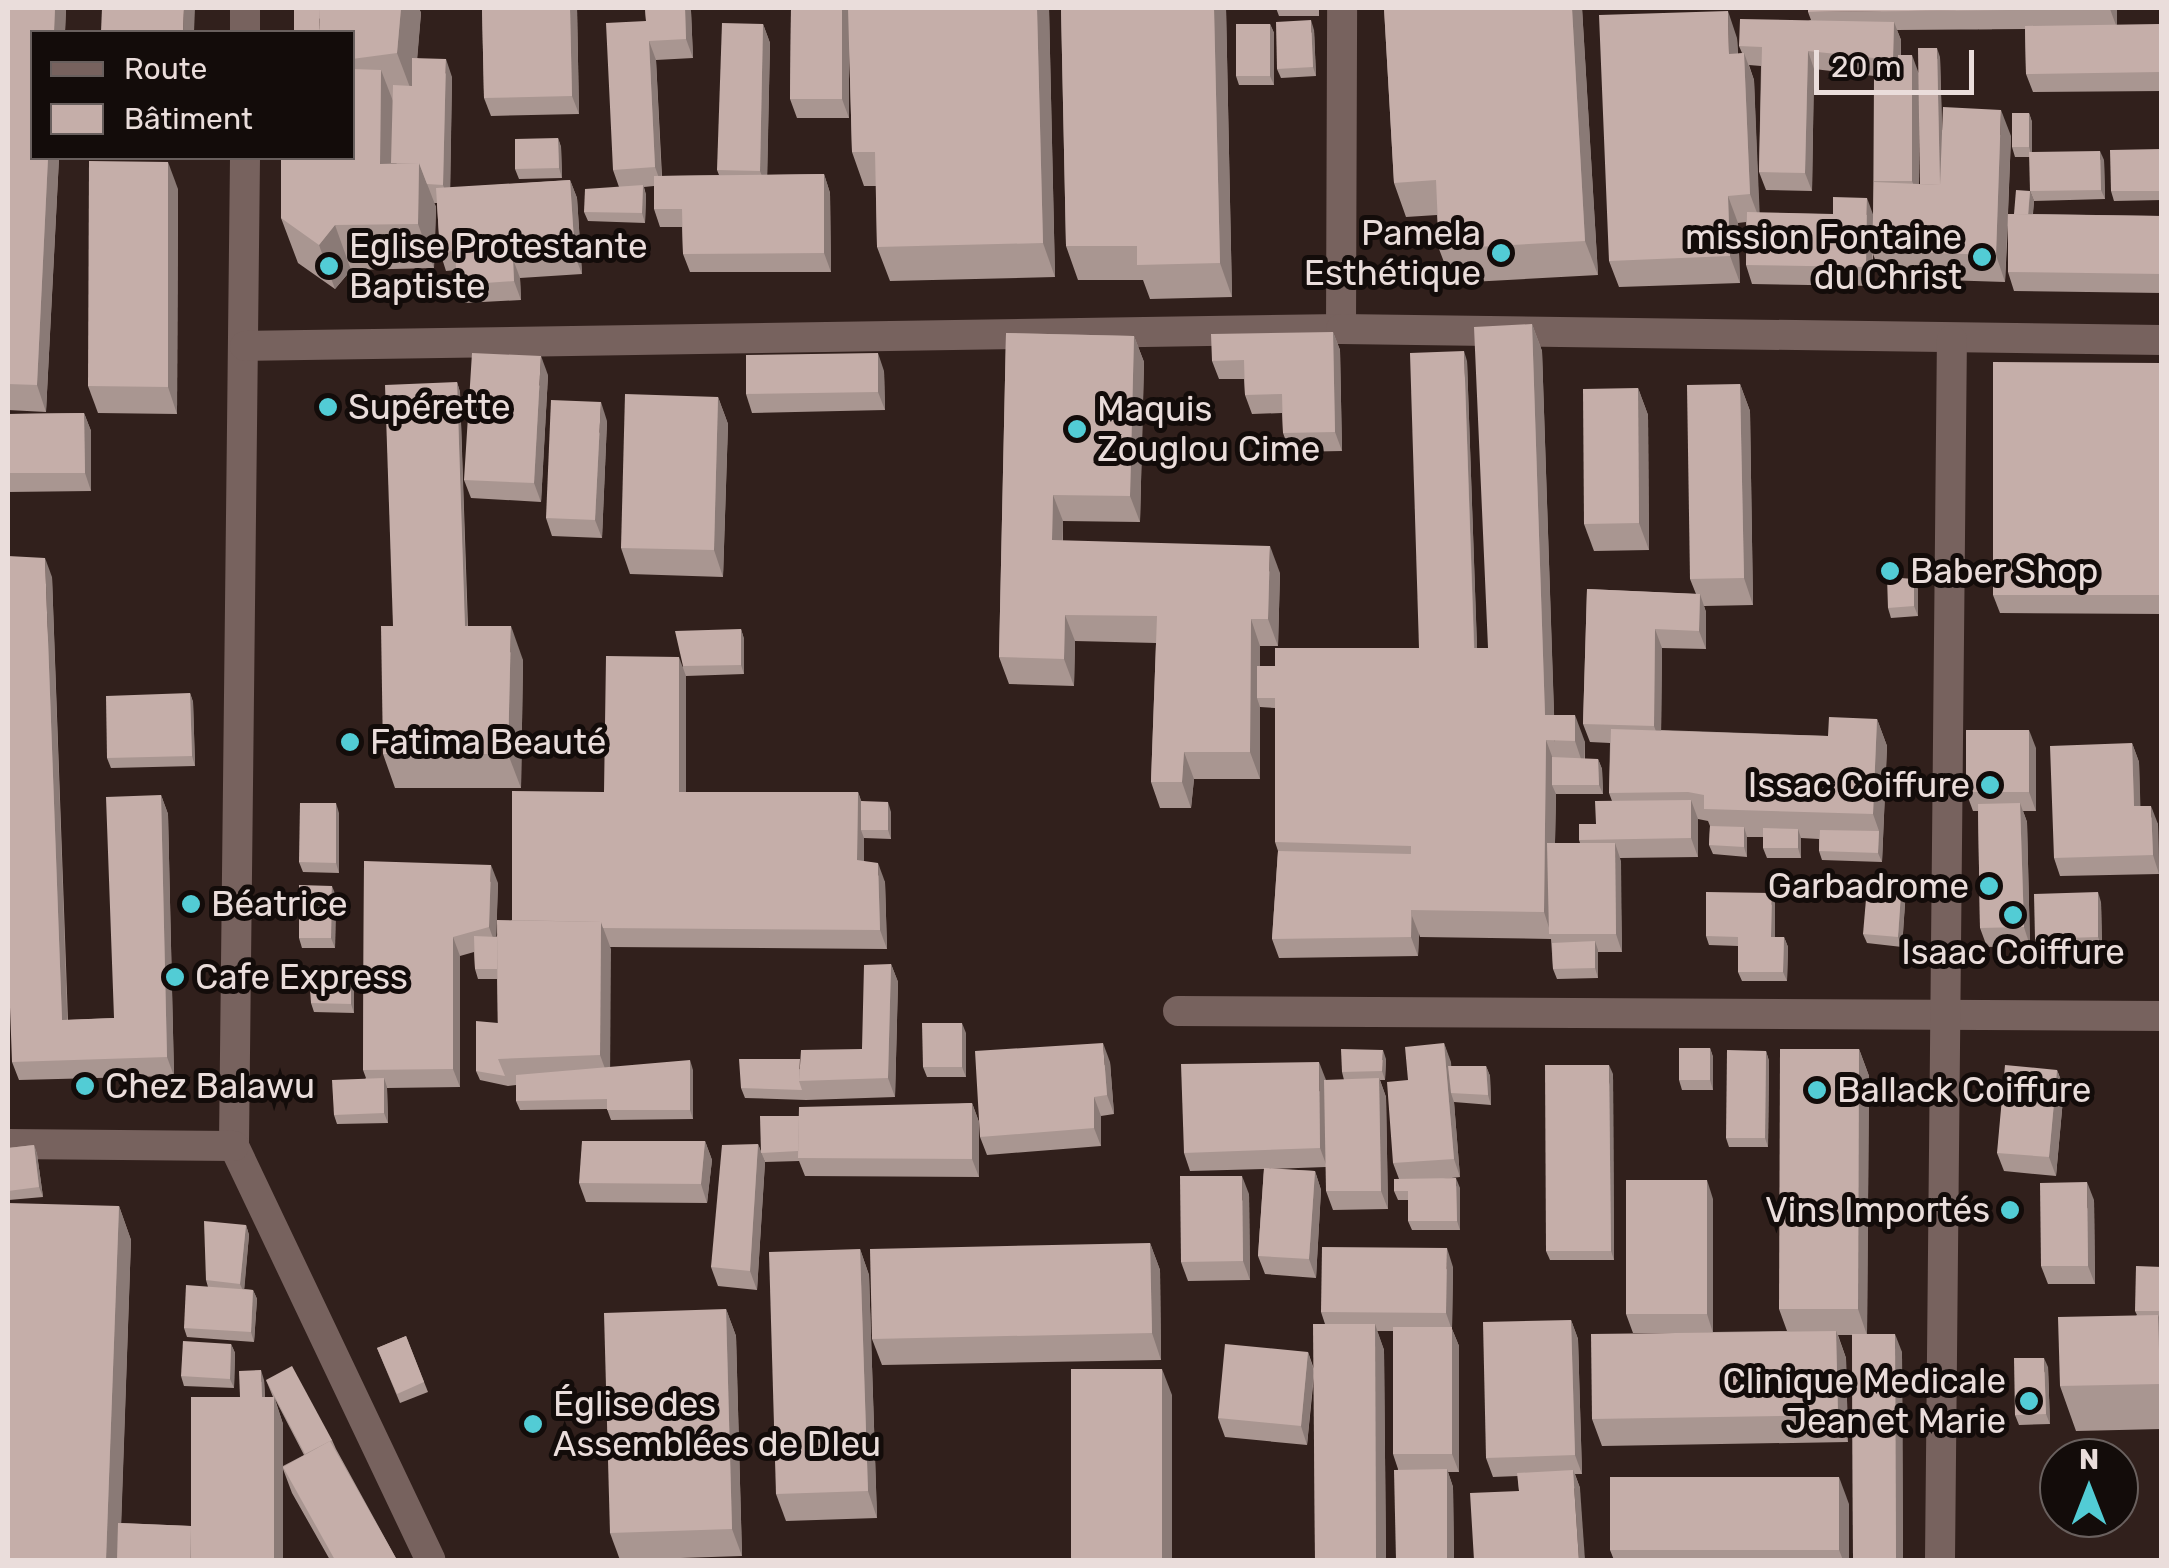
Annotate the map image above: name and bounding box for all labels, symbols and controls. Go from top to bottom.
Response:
legend [30,30,355,160]
scale bar [1819,30,1979,92]
text: 20 m [1831,49,1902,85]
text: Route [124,51,207,87]
text: Bâtiment [124,101,253,137]
place label: Pamela Esthétique [1304,212,1481,294]
place label: mission Fontaine du Christ [1685,216,1962,298]
place label: Eglise Protestante Baptiste [349,225,648,307]
marker: Pamela Esthétique [1490,242,1512,264]
marker: mission Fontaine du Christ [1971,246,1993,268]
marker: Eglise Protestante Baptiste [318,255,340,277]
place label: Supérette [348,386,511,428]
place label: Maquis Zouglou Cime [1097,388,1320,470]
marker: Supérette [317,396,339,418]
marker: Maquis Zouglou Cime [1066,418,1088,440]
place label: Baber Shop [1910,550,2099,592]
marker: Baber Shop [1879,560,1901,582]
place label: Fatima Beauté [370,721,606,763]
marker: Fatima Beauté [339,731,361,753]
place label: Issac Coiffure [1748,764,1970,806]
marker: Issac Coiffure [1979,774,2001,796]
place label: Garbadrome [1768,865,1969,907]
marker: Garbadrome [1978,875,2000,897]
place label: Béatrice [211,883,348,925]
marker: Béatrice [180,893,202,915]
marker: Isaac Coiffure [2002,904,2024,926]
place label: Isaac Coiffure [1901,931,2125,973]
place label: Cafe Express [195,956,408,998]
marker: Cafe Express [164,966,186,988]
place label: Chez Balawu [105,1065,315,1107]
place label: Ballack Coiffure [1837,1069,2092,1111]
marker: Chez Balawu [74,1075,96,1097]
marker: Ballack Coiffure [1806,1079,1828,1101]
place label: Vins Importés [1765,1189,1990,1231]
marker: Vins Importés [1999,1199,2021,1221]
place label: Clinique Medicale Jean et Marie [1723,1360,2006,1442]
place label: Église des Assemblées de DIeu [553,1383,881,1465]
marker: Clinique Medicale Jean et Marie [2016,1388,2042,1414]
marker: Église des Assemblées de DIeu [522,1413,544,1435]
north arrow [2039,1438,2139,1538]
text: N [2079,1443,2099,1476]

